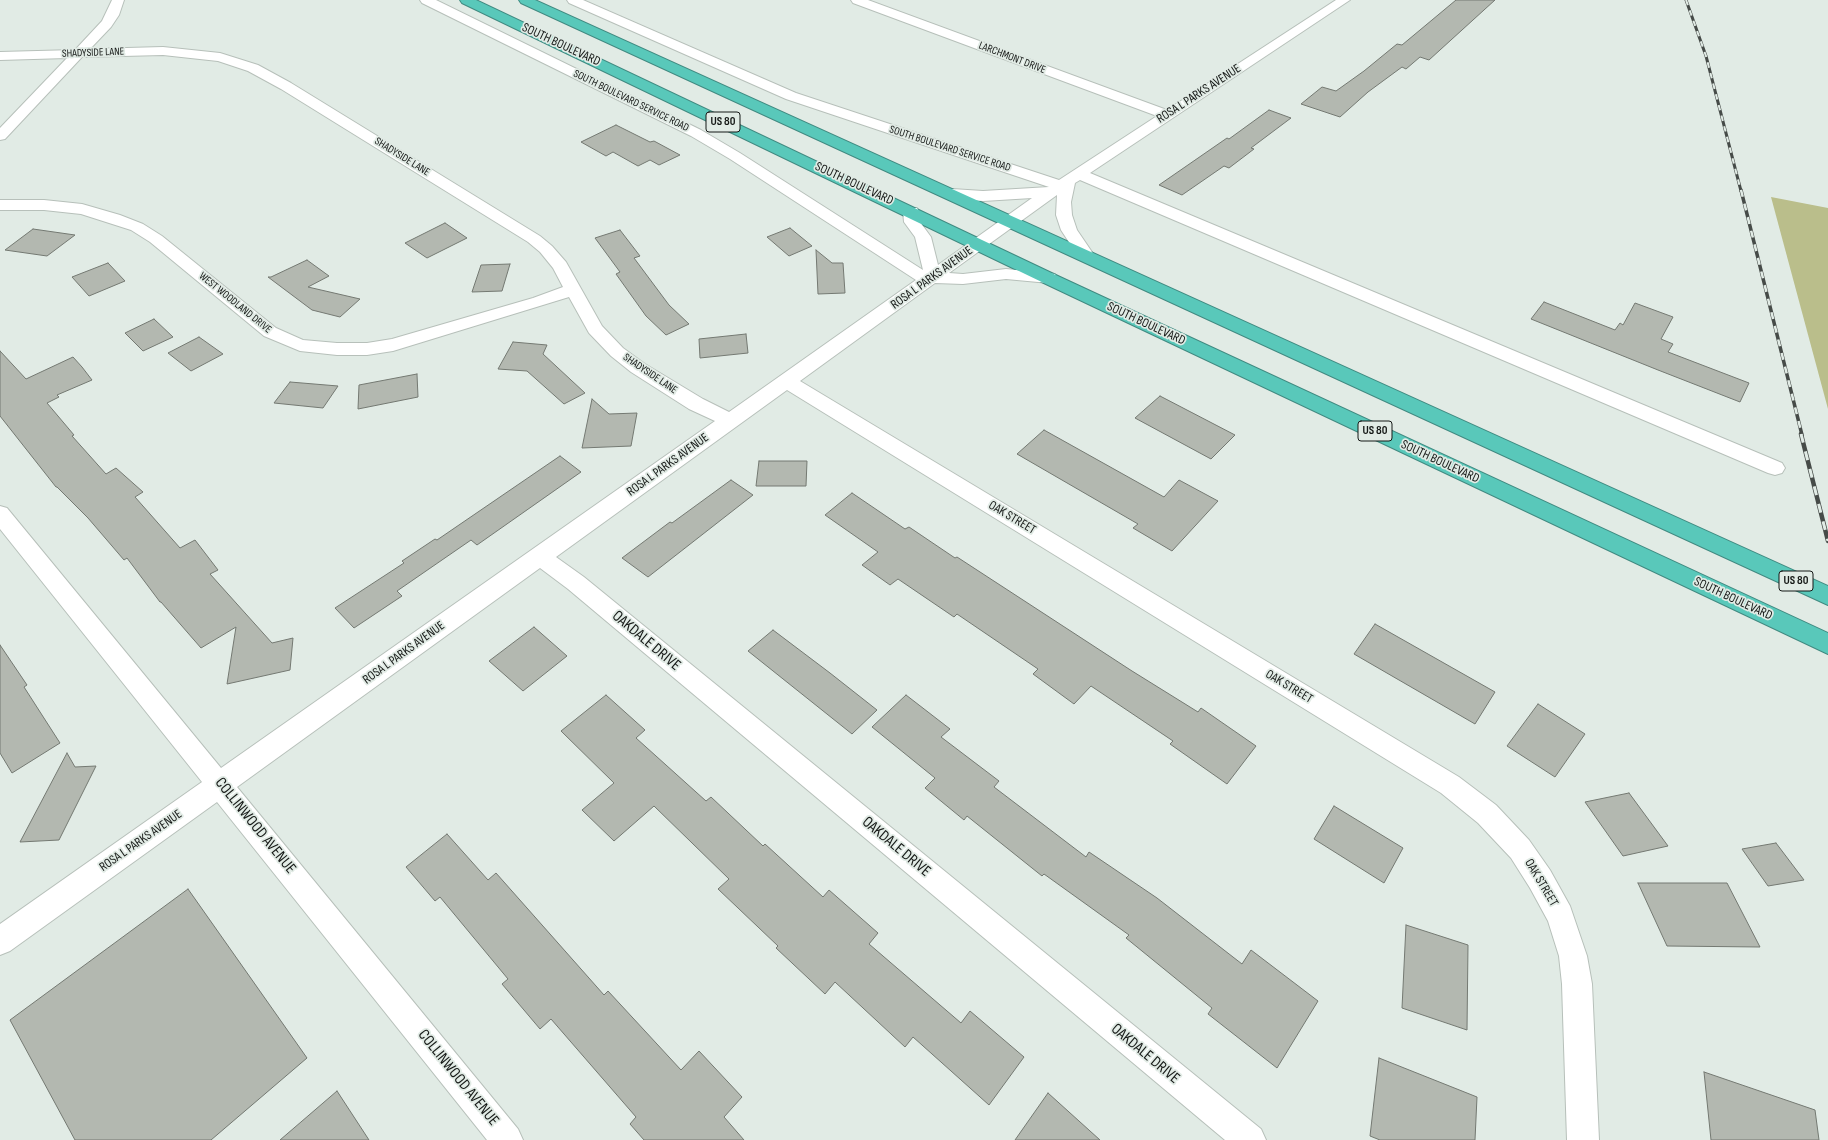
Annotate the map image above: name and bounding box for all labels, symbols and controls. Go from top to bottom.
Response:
street label: SOUTH BOULEVARD [519,20,603,70]
street label: LARCHMONT DRIVE [977,39,1047,77]
street label: SHADYSIDE LANE [62,45,124,61]
street label: ROSA L PARKS AVENUE [1154,61,1244,127]
street label: SOUTH BOULEVARD SERVICE ROAD [571,67,691,135]
road number: US 80 [706,112,740,132]
street label: SOUTH BOULEVARD SERVICE ROAD [888,123,1012,175]
street label: SHADYSIDE LANE [372,135,432,179]
street label: SOUTH BOULEVARD [812,159,896,209]
street label: ROSA L PARKS AVENUE [888,243,976,313]
street label: WEST WOODLAND DRIVE [196,270,274,336]
street label: SOUTH BOULEVARD [1104,299,1188,349]
street label: SHADYSIDE LANE [620,351,680,397]
road number: US 80 [1358,421,1392,441]
street label: ROSA L PARKS AVENUE [624,430,712,500]
street label: SOUTH BOULEVARD [1398,437,1482,487]
street label: OAK STREET [985,498,1039,538]
road number: US 80 [1779,571,1813,591]
street label: SOUTH BOULEVARD [1691,574,1775,624]
street label: OAKDALE DRIVE [608,607,684,675]
street label: ROSA L PARKS AVENUE [360,618,448,688]
street label: OAK STREET [1262,667,1316,707]
street label: COLLINWOOD AVENUE [210,774,300,878]
street label: ROSA L PARKS AVENUE [97,807,185,875]
street label: OAKDALE DRIVE [858,813,934,881]
street label: OAK STREET [1521,856,1561,910]
street label: OAKDALE DRIVE [1107,1020,1183,1088]
street label: COLLINWOOD AVENUE [413,1026,503,1130]

